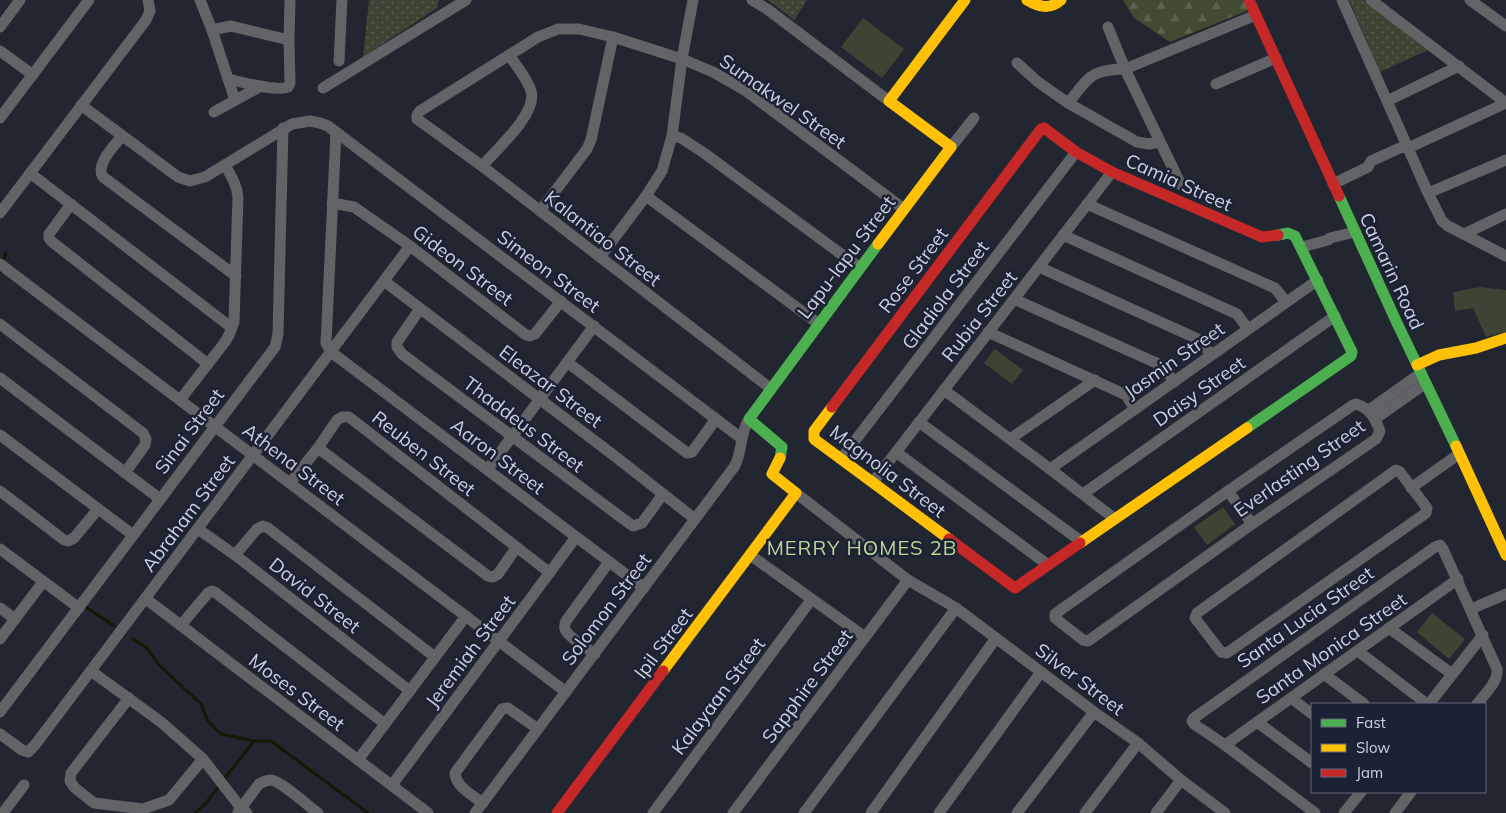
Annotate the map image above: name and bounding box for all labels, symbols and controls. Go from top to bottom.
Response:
street label: Sumakwel Street [715,48,851,154]
street label: Camia Street [1122,148,1236,216]
street label: Kalantiao Street [540,185,666,291]
street label: Lapu-lapu Street [792,190,900,323]
street label: Camarin Road [1354,209,1430,333]
street label: Gideon Street [408,219,518,311]
street label: Rose Street [873,222,953,318]
street label: Simeon Street [493,224,606,318]
street label: Gladiola Street [896,236,994,354]
street label: Rubia Street [936,265,1022,366]
street label: Jasmin Street [1119,316,1229,403]
street label: Eleazar Street [495,339,608,433]
street label: Daisy Street [1148,350,1250,432]
street label: Thaddeus Street [459,371,589,477]
street label: Sinai Street [149,383,229,479]
street label: Reuben Street [368,405,481,501]
street label: Aaron Street [446,413,550,499]
street label: Everlasting Street [1229,414,1370,522]
street label: Athena Street [238,418,350,510]
street label: Magnolia Street [825,420,951,523]
street label: Abraham Street [136,449,240,576]
district label: MERRY HOMES 2B [767,535,957,560]
street label: Solomon Street [556,548,656,670]
street label: David Street [265,552,366,638]
street label: Santa Lucia Street [1232,561,1378,673]
street label: Santa Monica Street [1251,587,1411,709]
street label: Jeremiah Street [420,590,520,712]
street label: Ipil Street [628,602,698,683]
street label: Sapphire Street [756,624,858,748]
street label: Kalayaan Street [666,632,770,759]
street label: Silver Street [1031,638,1130,721]
street label: Moses Street [244,648,350,736]
legend [1311,703,1486,793]
text: Fast [1356,713,1386,732]
text: Slow [1356,738,1390,757]
text: Jam [1356,763,1383,782]

